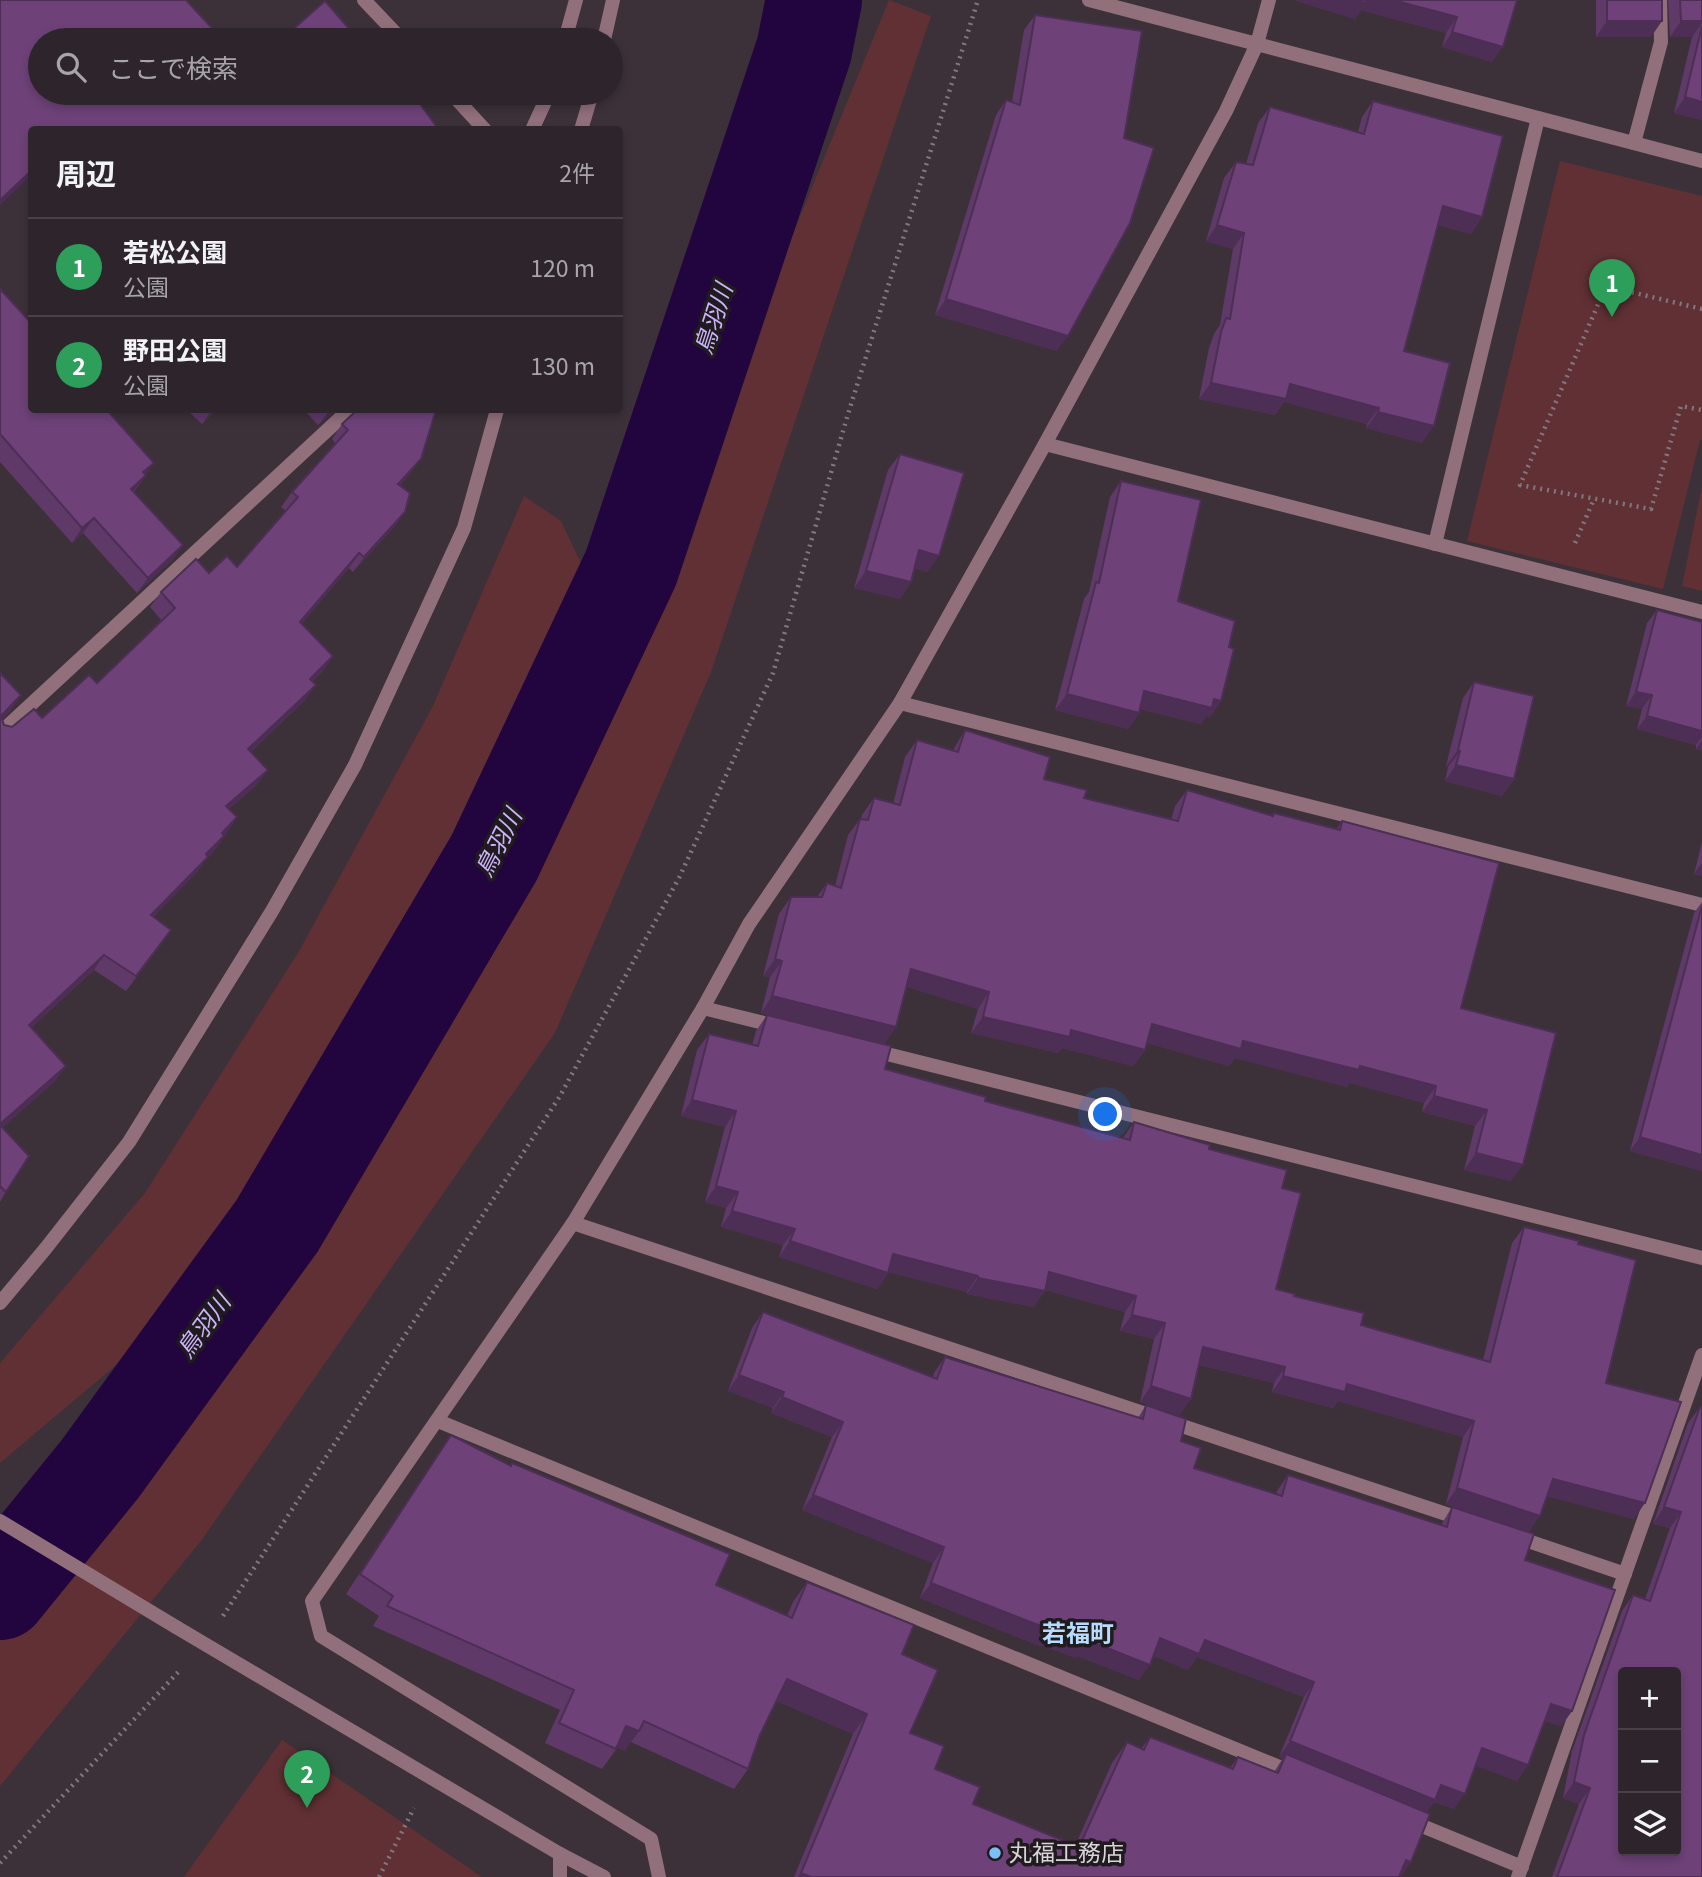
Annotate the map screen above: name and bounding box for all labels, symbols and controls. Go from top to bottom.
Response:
search box [28,28,623,105]
icon: search [52,48,90,86]
text: ここで検索 [108,48,238,85]
text: 周辺 [56,150,116,194]
text: 2件 [559,155,595,189]
text: 若松公園 [123,232,227,269]
text: 1 [72,250,86,284]
text: 120 m [530,250,595,284]
pin: 1 [1589,259,1635,317]
text: 公園 [123,269,169,303]
water label: 鳥羽川 [684,276,740,358]
text: 野田公園 [123,330,227,367]
text: 2 [72,348,86,382]
text: 130 m [530,348,595,382]
text: 公園 [123,367,169,401]
water label: 鳥羽川 [465,799,530,882]
your location [1088,1097,1122,1131]
water label: 鳥羽川 [167,1283,239,1364]
district label: 若福町 [1042,1614,1114,1649]
map controls [1618,1667,1681,1856]
button: + [1618,1667,1681,1730]
button: − [1618,1730,1681,1793]
pin: 2 [284,1750,330,1808]
button: layers [1618,1793,1681,1856]
place label: 丸福工務店 [1009,1834,1124,1868]
marker: 丸福工務店 [987,1845,1003,1861]

